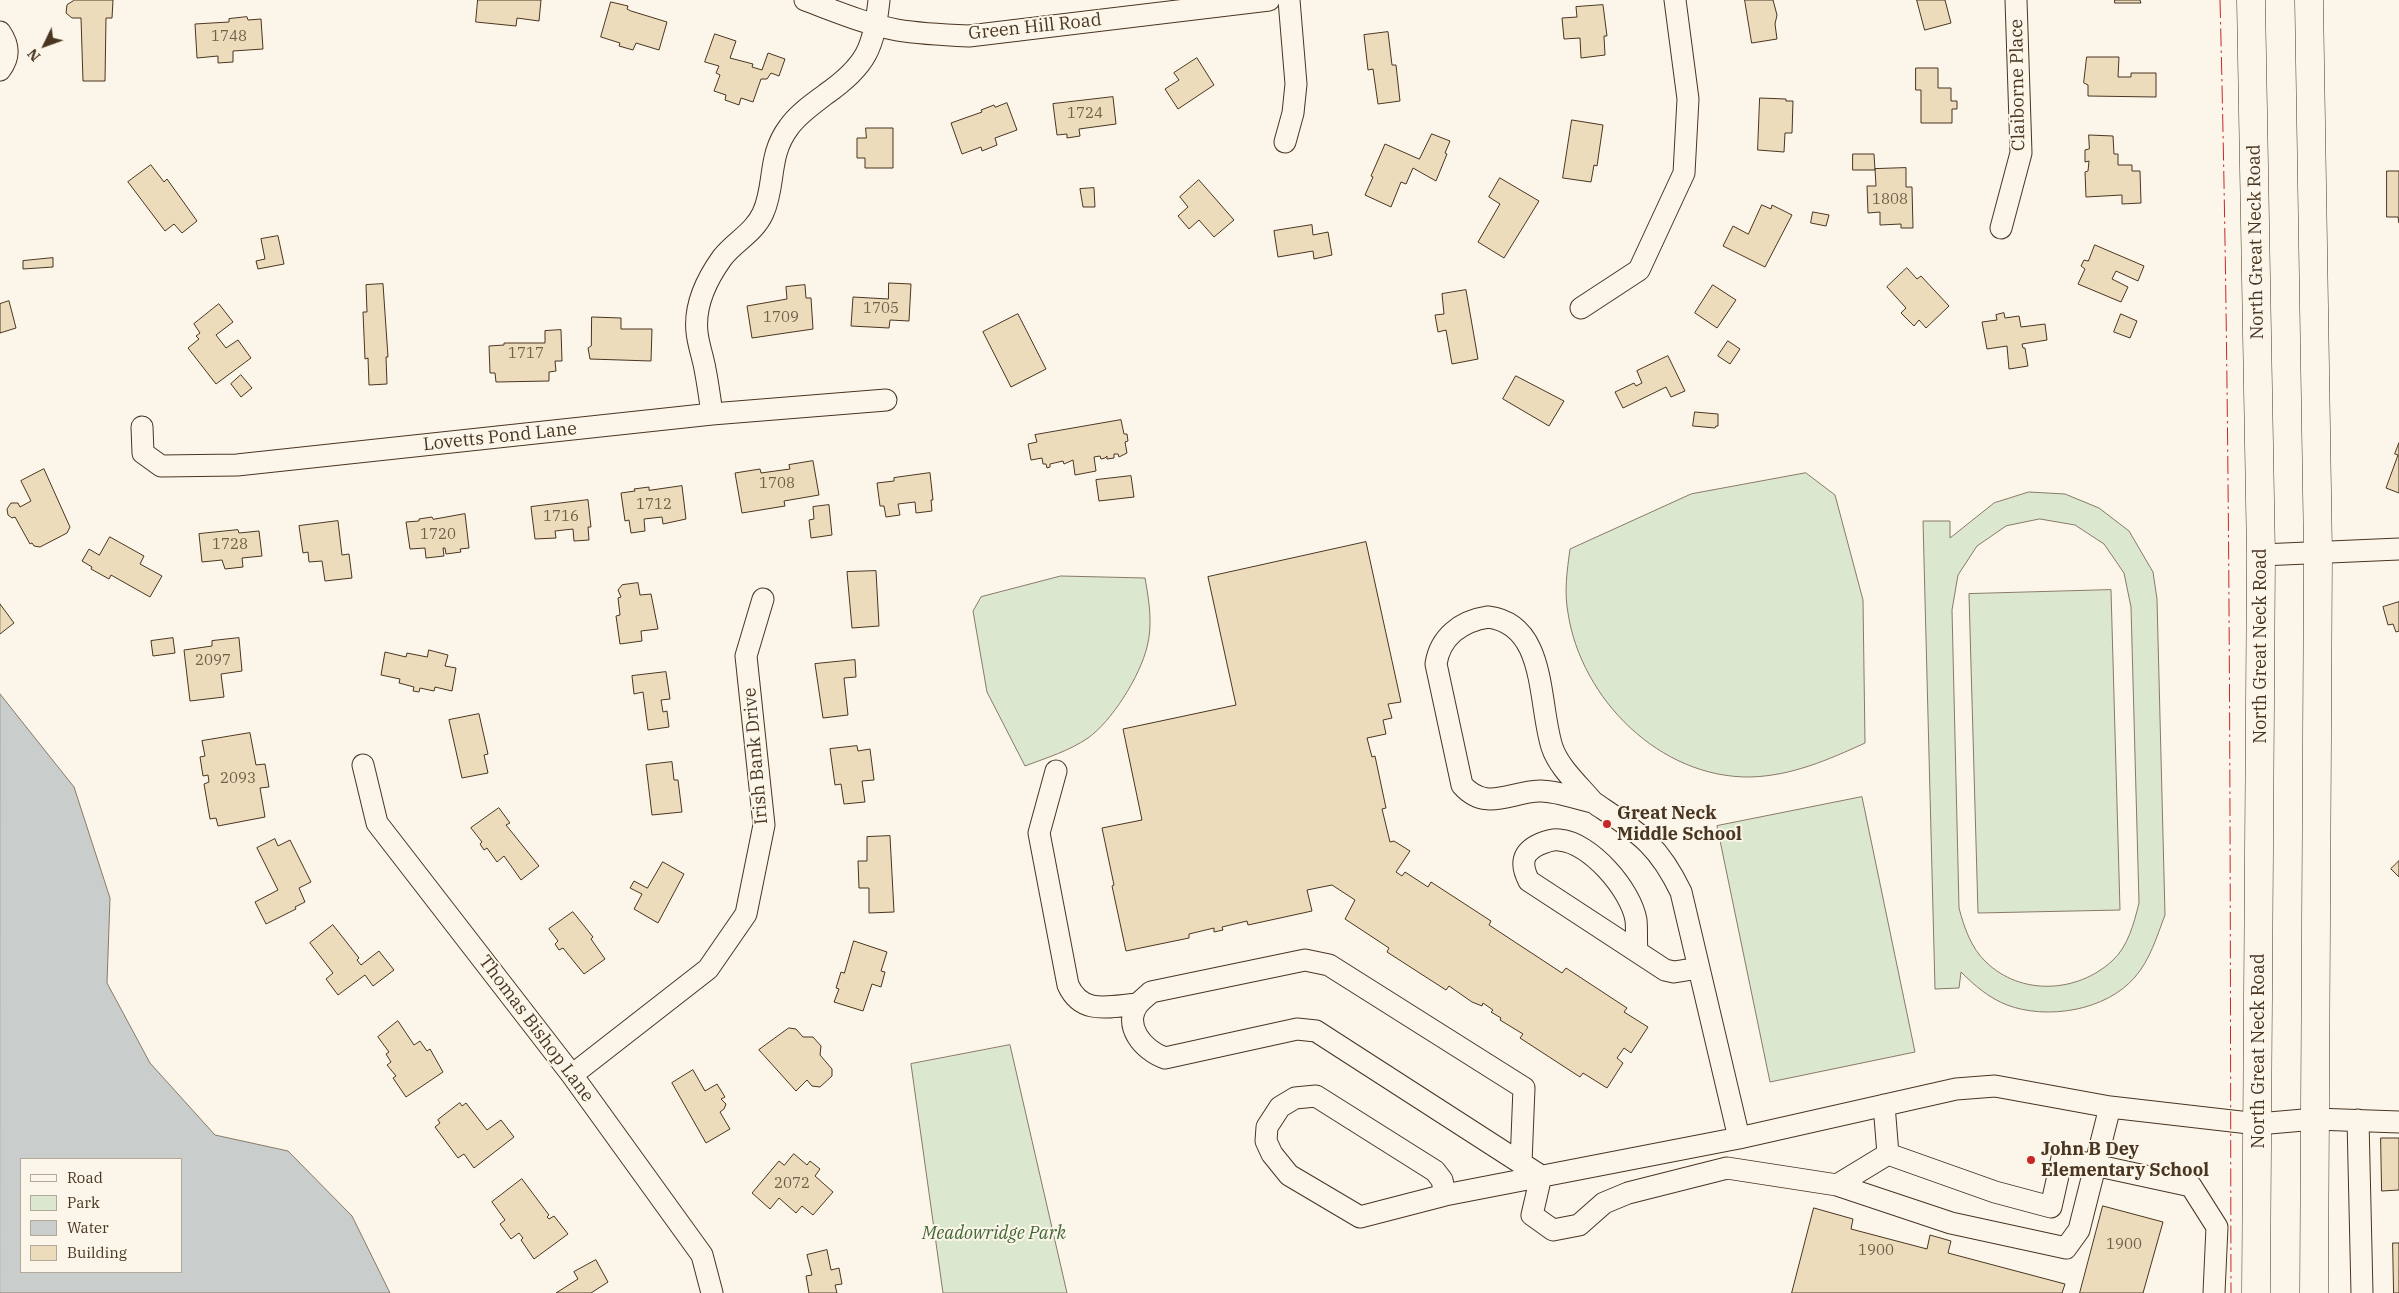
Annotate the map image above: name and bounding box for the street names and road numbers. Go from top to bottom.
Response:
street label: Green Hill Road [967,9,1103,45]
street label: Claiborne Place [2006,19,2030,151]
street label: North Great Neck Road [2243,144,2269,340]
street label: Lovetts Pond Lane [422,418,578,456]
street label: North Great Neck Road [2250,548,2272,744]
street label: Irish Bank Drive [739,687,773,825]
street label: Thomas Bishop Lane [474,951,598,1107]
street label: North Great Neck Road [2248,953,2270,1149]

